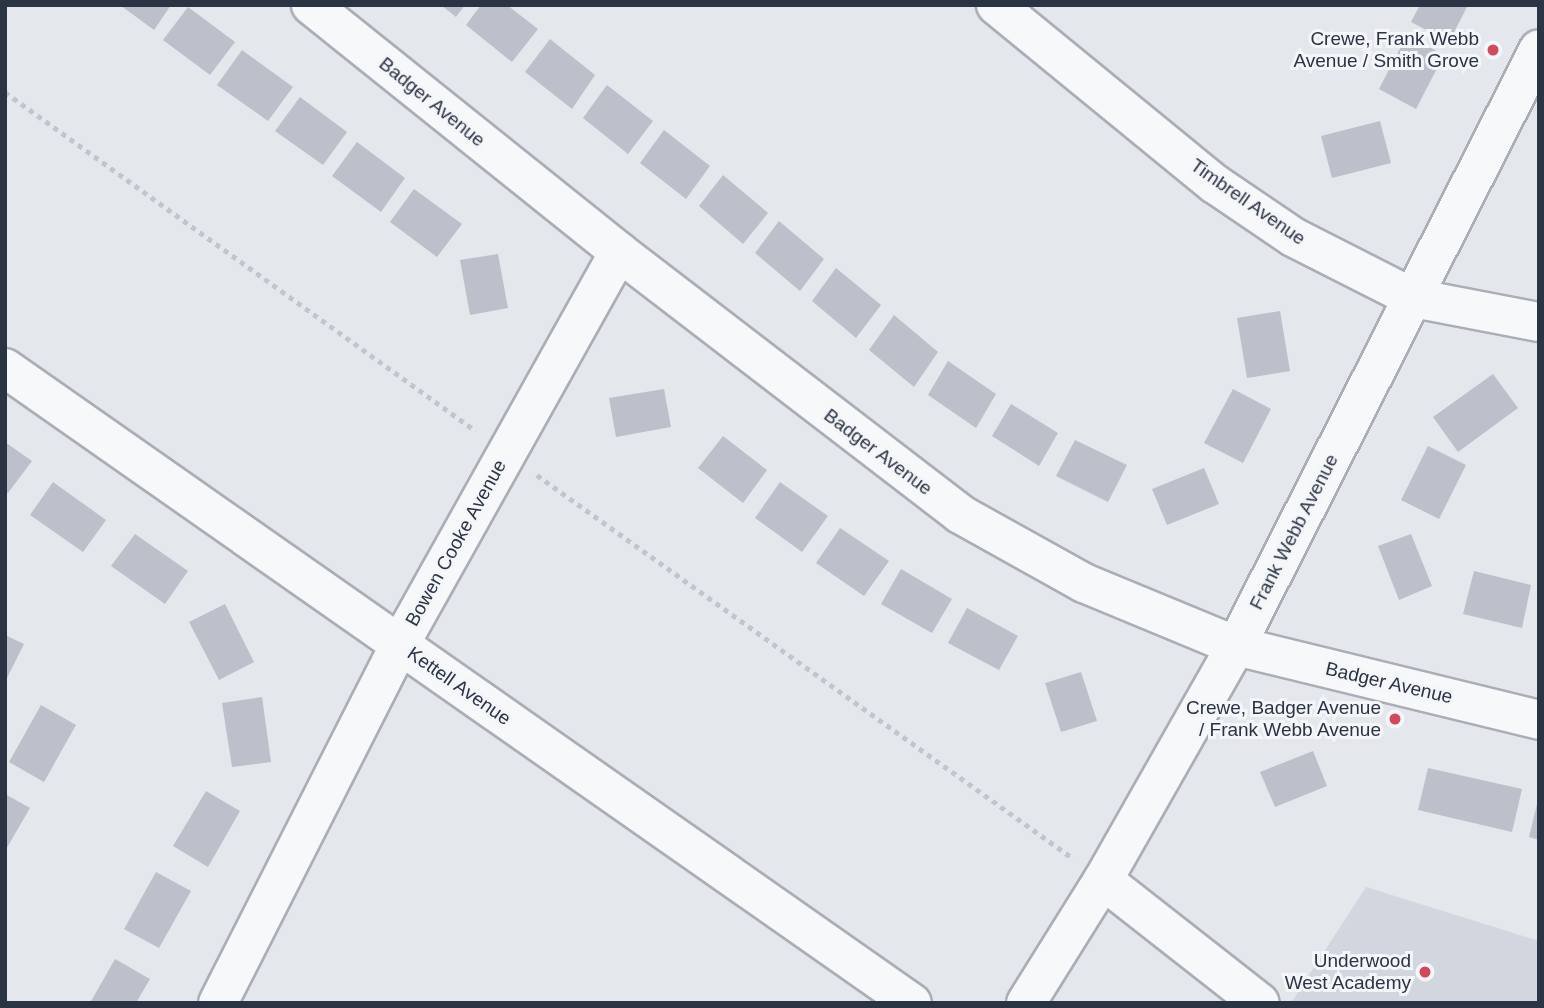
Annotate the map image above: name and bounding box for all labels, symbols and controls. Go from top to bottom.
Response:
place label: Crewe, Frank Webb Avenue / Smith Grove [1293,28,1479,72]
marker: Crewe, Frank Webb Avenue / Smith Grove [1485,42,1501,58]
street label: Badger Avenue [374,52,490,152]
street label: Timbrell Avenue [1186,154,1310,250]
street label: Badger Avenue [819,404,937,500]
street label: Frank Webb Avenue [1245,450,1343,614]
street label: Bowen Cooke Avenue [401,455,511,631]
street label: Kettell Avenue [402,642,516,730]
street label: Badger Avenue [1323,657,1455,709]
place label: Crewe, Badger Avenue / Frank Webb Avenue [1185,697,1381,741]
marker: Crewe, Badger Avenue / Frank Webb Avenue [1387,711,1403,727]
place label: Underwood West Academy [1284,950,1411,994]
marker: Underwood West Academy [1417,964,1433,980]

